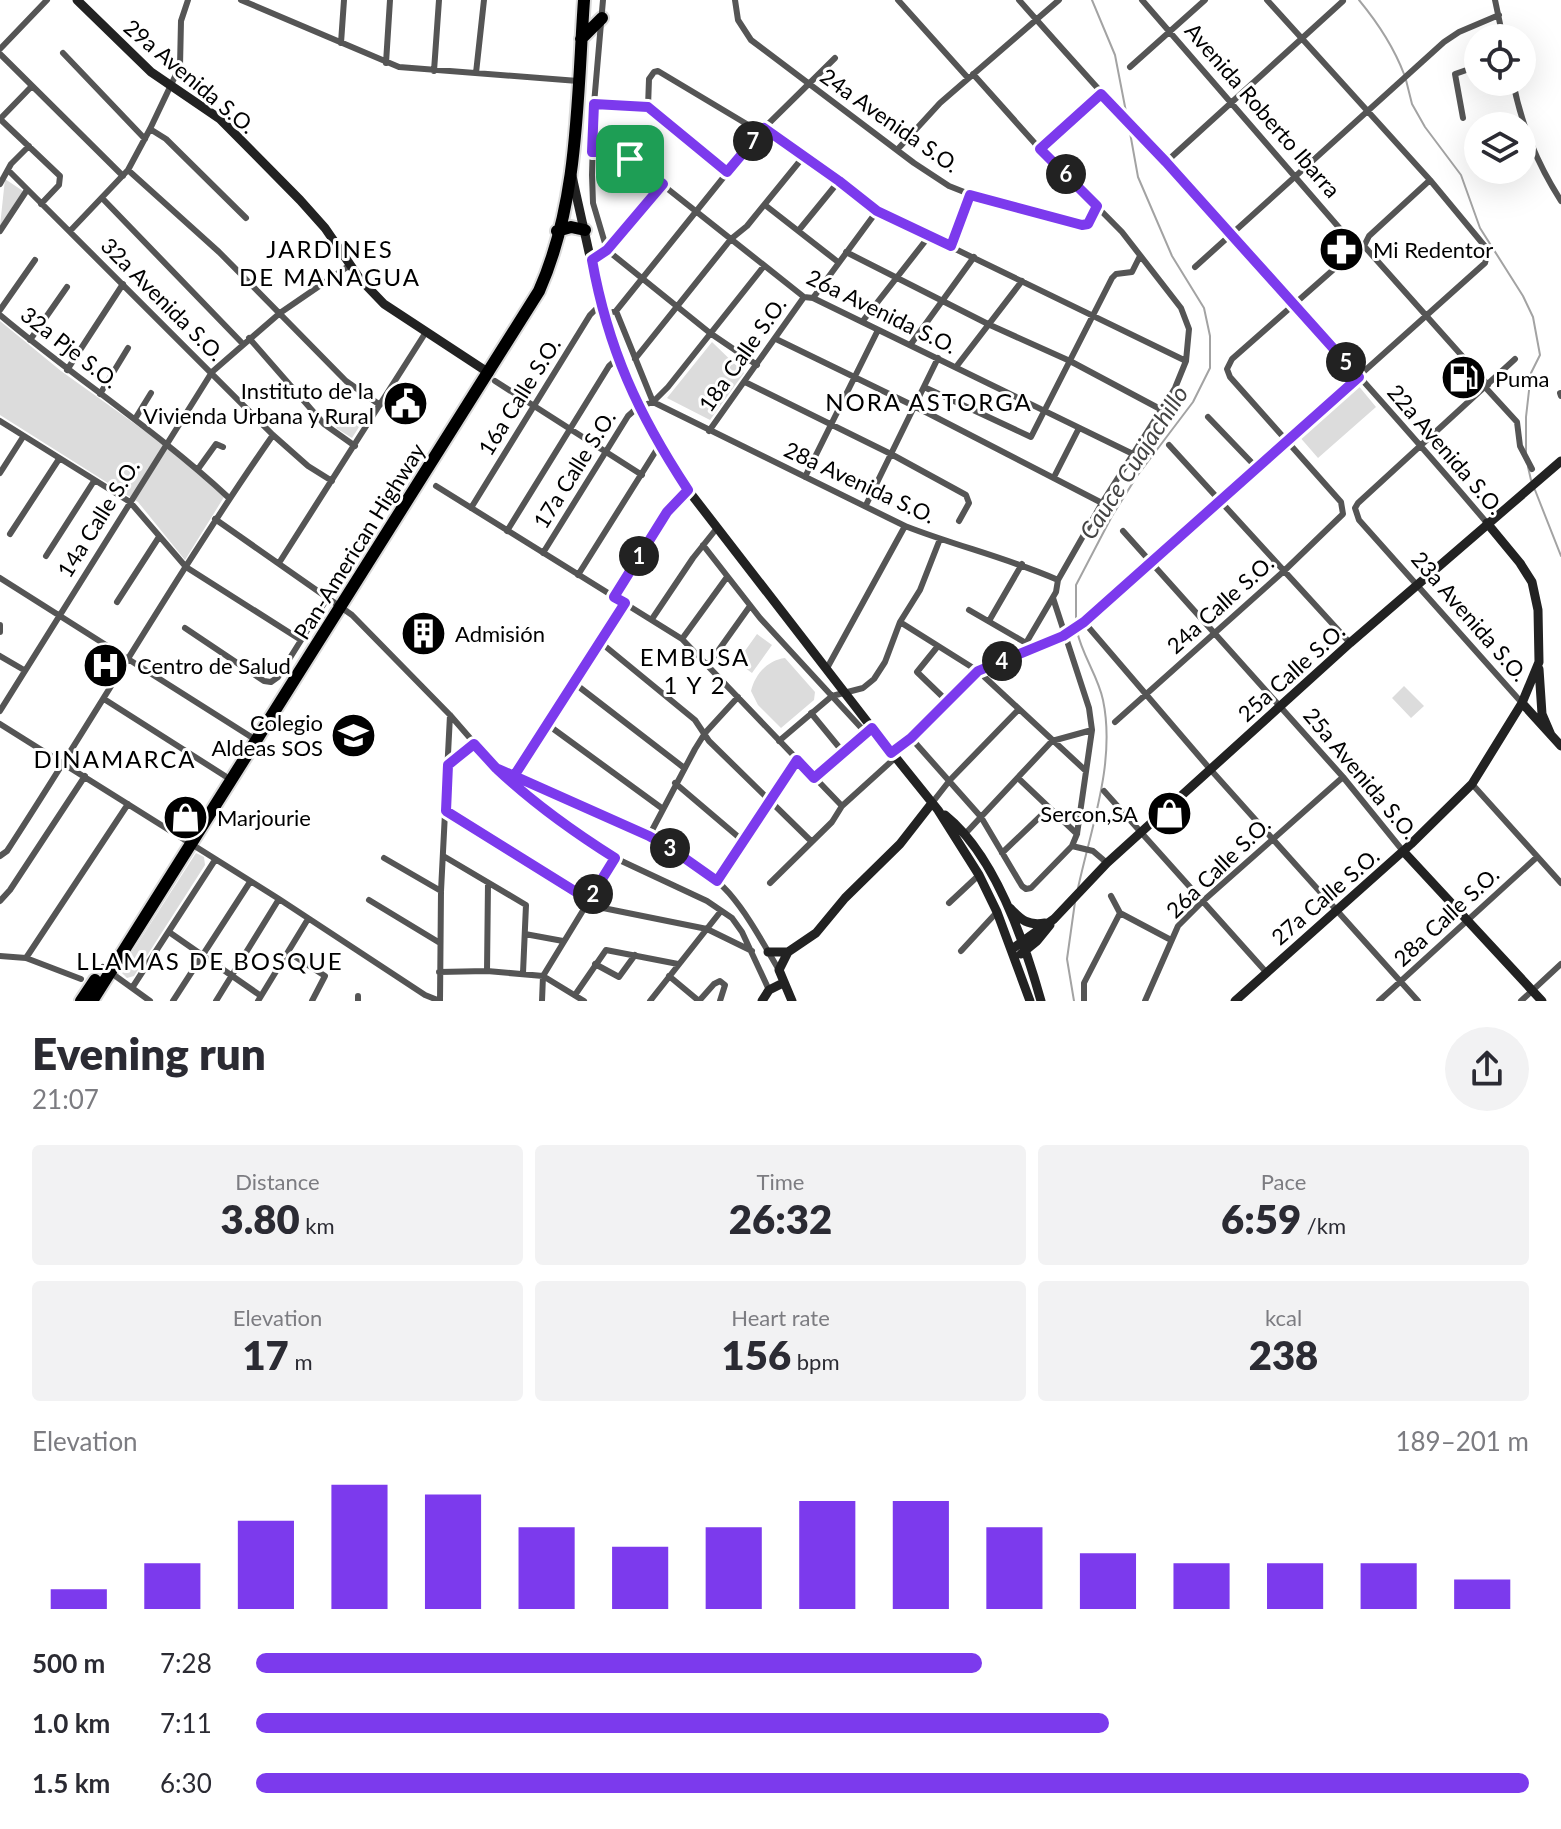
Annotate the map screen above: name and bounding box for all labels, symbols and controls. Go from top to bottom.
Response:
street label: 29a Avenida S.O. [119,13,261,139]
street label: Avenida Roberto Ibarra [1180,17,1346,203]
map controls [1464,24,1536,184]
button: locate [1464,24,1536,96]
street label: 24a Avenida S.O. [815,62,965,178]
button: layers [1464,112,1536,184]
pin: 7 [733,121,773,161]
pin [596,125,664,193]
text: 7 [747,127,759,154]
icon: arrive [608,137,652,181]
pin: 6 [1046,154,1086,194]
text: 6 [1060,160,1072,187]
pharmacy icon: Mi Redentor [1318,225,1366,273]
street label: 32a Avenida S.O. [96,232,230,366]
district label: JARDINES DE MANAGUA [239,234,421,291]
place label: Mi Redentor [1373,236,1493,263]
street label: 26a Avenida S.O. [803,263,961,359]
street label: 18a Calle S.O. [692,291,792,417]
street label: 32a Pje S.O. [16,300,124,394]
street label: 16a Calle S.O. [472,332,566,460]
pin: 5 [1326,342,1366,382]
text: 5 [1340,348,1352,375]
fuel station icon: Puma [1440,354,1488,402]
place label: Puma [1495,365,1549,392]
place label: Instituto de la Vivienda Urbana y Rural [143,377,374,429]
street label: 22a Avenida S.O. [1382,378,1510,520]
public building icon: Instituto de la Vivienda Urbana y Rural [381,379,429,427]
water label: Cauce Cuajachillo [1073,380,1193,544]
district label: NORA ASTORGA [825,387,1033,416]
street label: 17a Calle S.O. [527,405,621,533]
street label: 28a Avenida S.O. [780,435,940,529]
street label: Pan-American Highway [288,437,431,644]
street label: 14a Calle S.O. [51,454,145,582]
pin: 1 [619,536,659,576]
text: 1 [633,542,645,569]
street label: 23a Avenida S.O. [1406,545,1534,687]
street label: 24a Calle S.O. [1161,549,1279,659]
building icon: Admisión [400,609,448,657]
street label: 25a Calle S.O. [1232,617,1350,727]
place label: Admisión [455,620,545,647]
hospital icon: Centro de Salud [82,641,130,689]
pin: 4 [982,641,1022,681]
district label: EMBUSA 1 Y 2 [640,642,750,699]
text: 4 [996,647,1008,674]
place label: Centro de Salud [137,652,291,679]
street label: 25a Avenida S.O. [1298,702,1424,844]
place label: Colegio Aldeas SOS [211,709,323,761]
school or university icon: Colegio Aldeas SOS [330,711,378,759]
district label: DINAMARCA [33,744,197,773]
shop icon: Sercon,SA [1145,789,1193,837]
shop icon: Marjourie [162,793,210,841]
place label: Sercon,SA [1040,800,1138,827]
place label: Marjourie [217,804,311,831]
street label: 26a Calle S.O. [1160,811,1276,923]
pin: 3 [650,828,690,868]
text: 3 [664,834,676,861]
street label: 27a Calle S.O. [1265,842,1385,950]
street label: 28a Calle S.O. [1388,860,1504,972]
pin: 2 [573,874,613,914]
text: 2 [587,880,599,907]
district label: LLAMAS DE BOSQUE [76,946,344,975]
text: Evening run [32,1027,266,1079]
button: share [1445,1027,1529,1111]
text: 21:07 [32,1083,99,1115]
text: Distance [235,1168,320,1195]
text: Time [757,1168,804,1195]
text: Pace [1261,1168,1306,1195]
text: 3.80 [220,1195,300,1243]
text: 26:32 [729,1195,832,1243]
text: 6:59 [1221,1195,1301,1243]
text: km [300,1212,335,1239]
text: /km [1301,1212,1346,1239]
text: Elevation [233,1304,322,1331]
text: Heart rate [731,1304,830,1331]
text: kcal [1265,1304,1302,1331]
text: 17 [242,1331,289,1379]
text: 156 [722,1331,791,1379]
text: 238 [1249,1331,1318,1379]
text: m [289,1348,313,1375]
text: bpm [791,1348,840,1375]
text: Elevation [32,1425,138,1457]
text: 189–201 m [1395,1425,1529,1457]
text: 500 m [32,1647,105,1679]
text: 7:28 [160,1647,212,1679]
text: 1.0 km [32,1707,110,1739]
text: 7:11 [160,1707,212,1739]
text: 1.5 km [32,1767,110,1799]
text: 6:30 [160,1767,212,1799]

